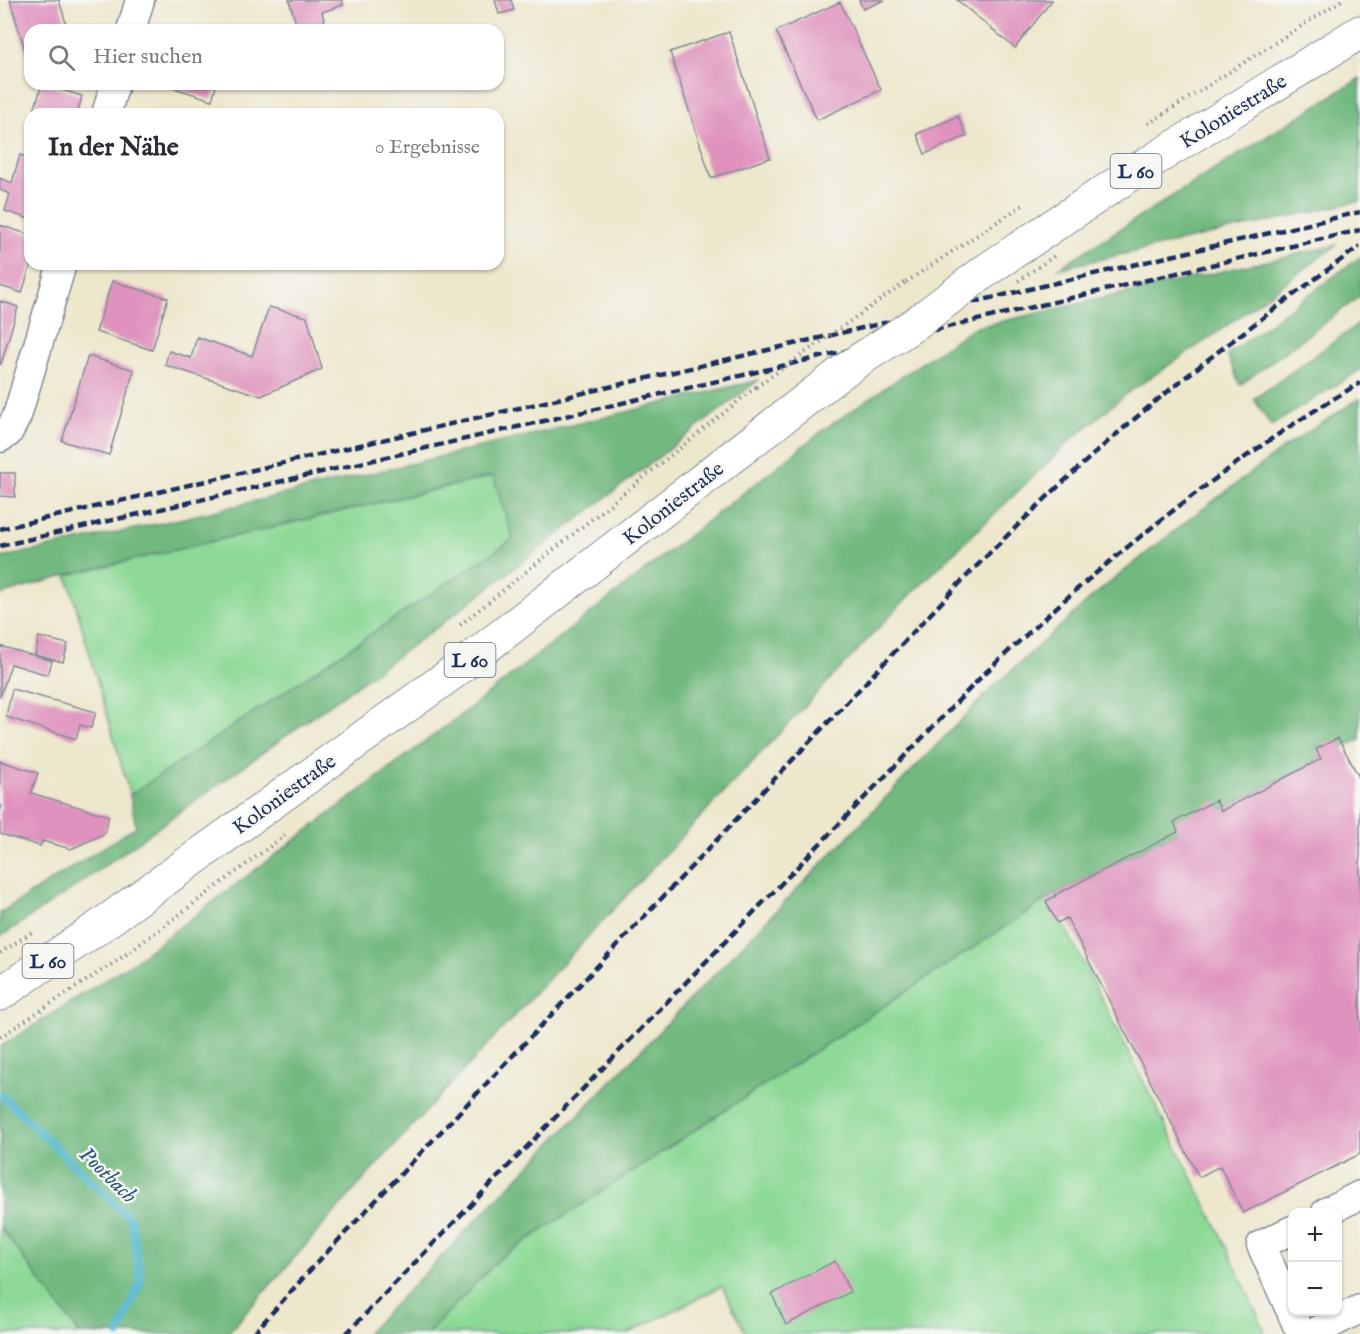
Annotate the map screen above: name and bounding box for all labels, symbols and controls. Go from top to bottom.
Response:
search box [24,24,504,90]
icon: search [45,41,78,74]
text: Hier suchen [93,43,203,71]
street label: Koloniestraße [1175,68,1293,156]
text: In der Nähe [48,131,179,164]
text: 0 Ergebnisse [375,135,480,160]
road number: L 60 [1110,154,1162,188]
street label: Koloniestraße [618,456,730,552]
road number: L 60 [444,643,496,677]
street label: Koloniestraße [228,748,342,842]
road number: L 60 [22,944,74,978]
water label: Pootbach [73,1141,142,1210]
map controls [1288,1208,1342,1316]
button: + [1288,1208,1342,1262]
button: − [1288,1262,1342,1316]

